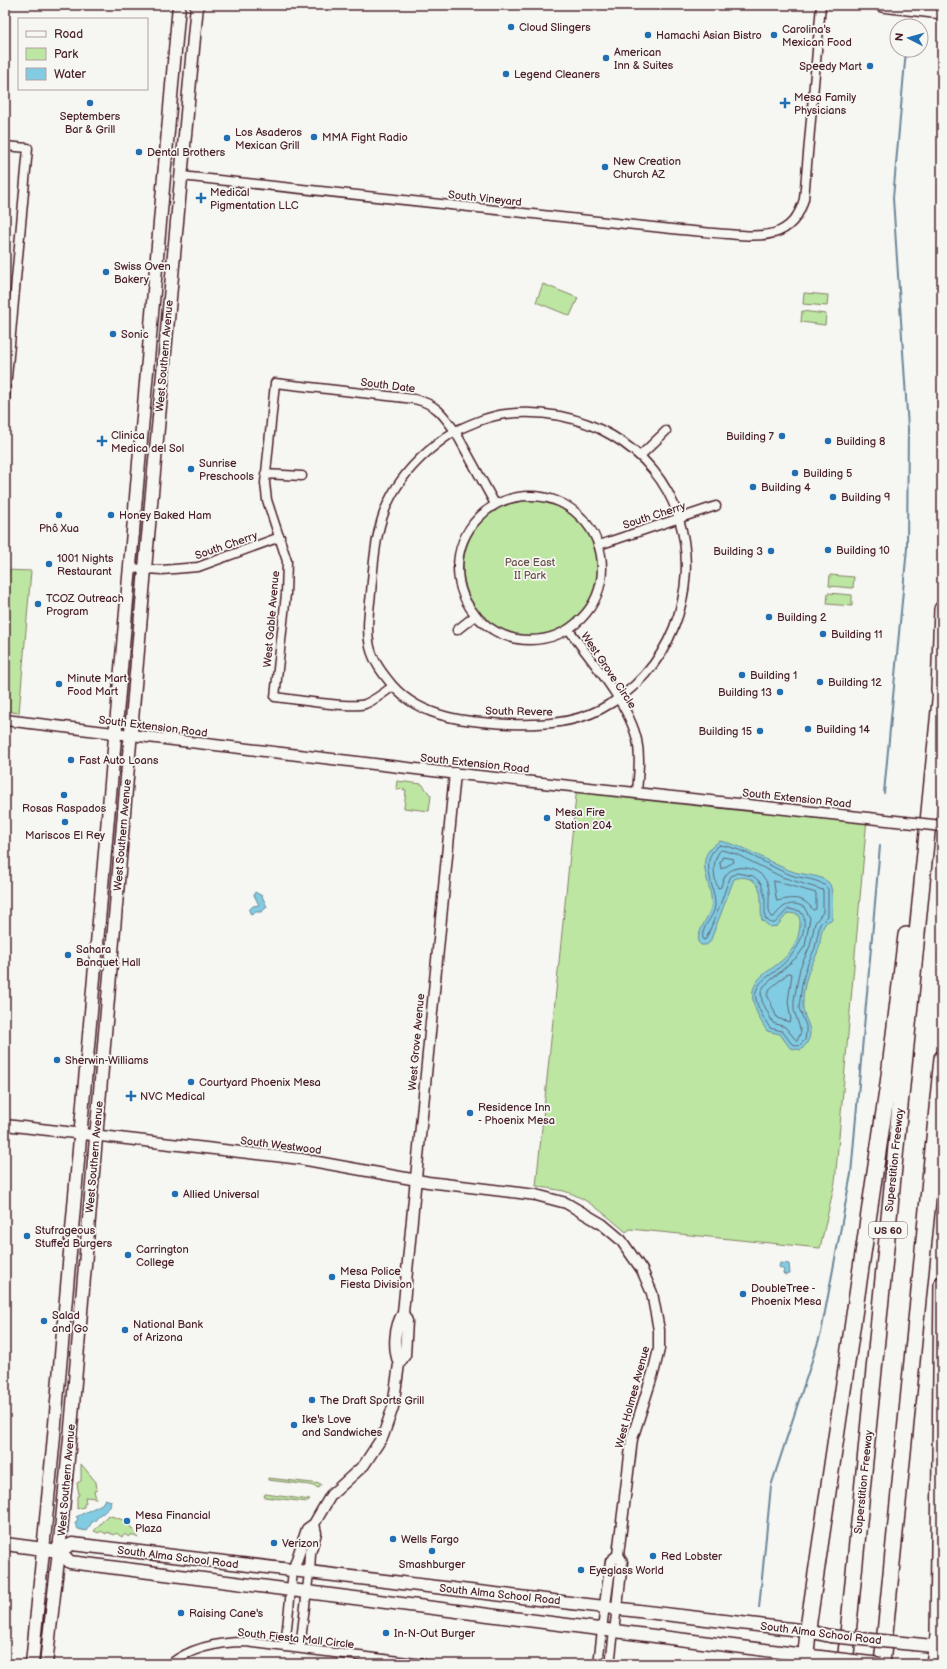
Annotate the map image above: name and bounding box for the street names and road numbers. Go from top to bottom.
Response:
street label: South Vineyard [447,188,522,209]
street label: West Southern Avenue [153,299,176,413]
street label: South Date [360,376,417,395]
street label: South Cherry [621,499,687,532]
street label: South Cherry [193,529,259,562]
street label: West Gable Avenue [261,570,282,668]
street label: West Grove Circle [578,630,639,711]
street label: South Revere [485,704,553,719]
street label: South Extension Road [98,713,208,740]
street label: South Extension Road [420,751,530,776]
street label: West Southern Avenue [111,778,134,892]
street label: South Extension Road [742,786,852,811]
street label: West Grove Avenue [406,992,427,1091]
street label: West Southern Avenue [83,1100,106,1214]
street label: Superstition Freeway [883,1107,906,1213]
street label: South Westwood [240,1134,322,1157]
road number: US 60 [869,1222,907,1238]
street label: West Holmes Avenue [613,1344,653,1450]
street label: West Southern Avenue [55,1423,78,1537]
street label: Superstition Freeway [852,1429,875,1535]
street label: South Alma School Road [117,1544,239,1571]
street label: South Alma School Road [439,1582,561,1607]
street label: South Alma School Road [760,1620,882,1647]
street label: South Fiesta Mall Circle [237,1626,355,1651]

